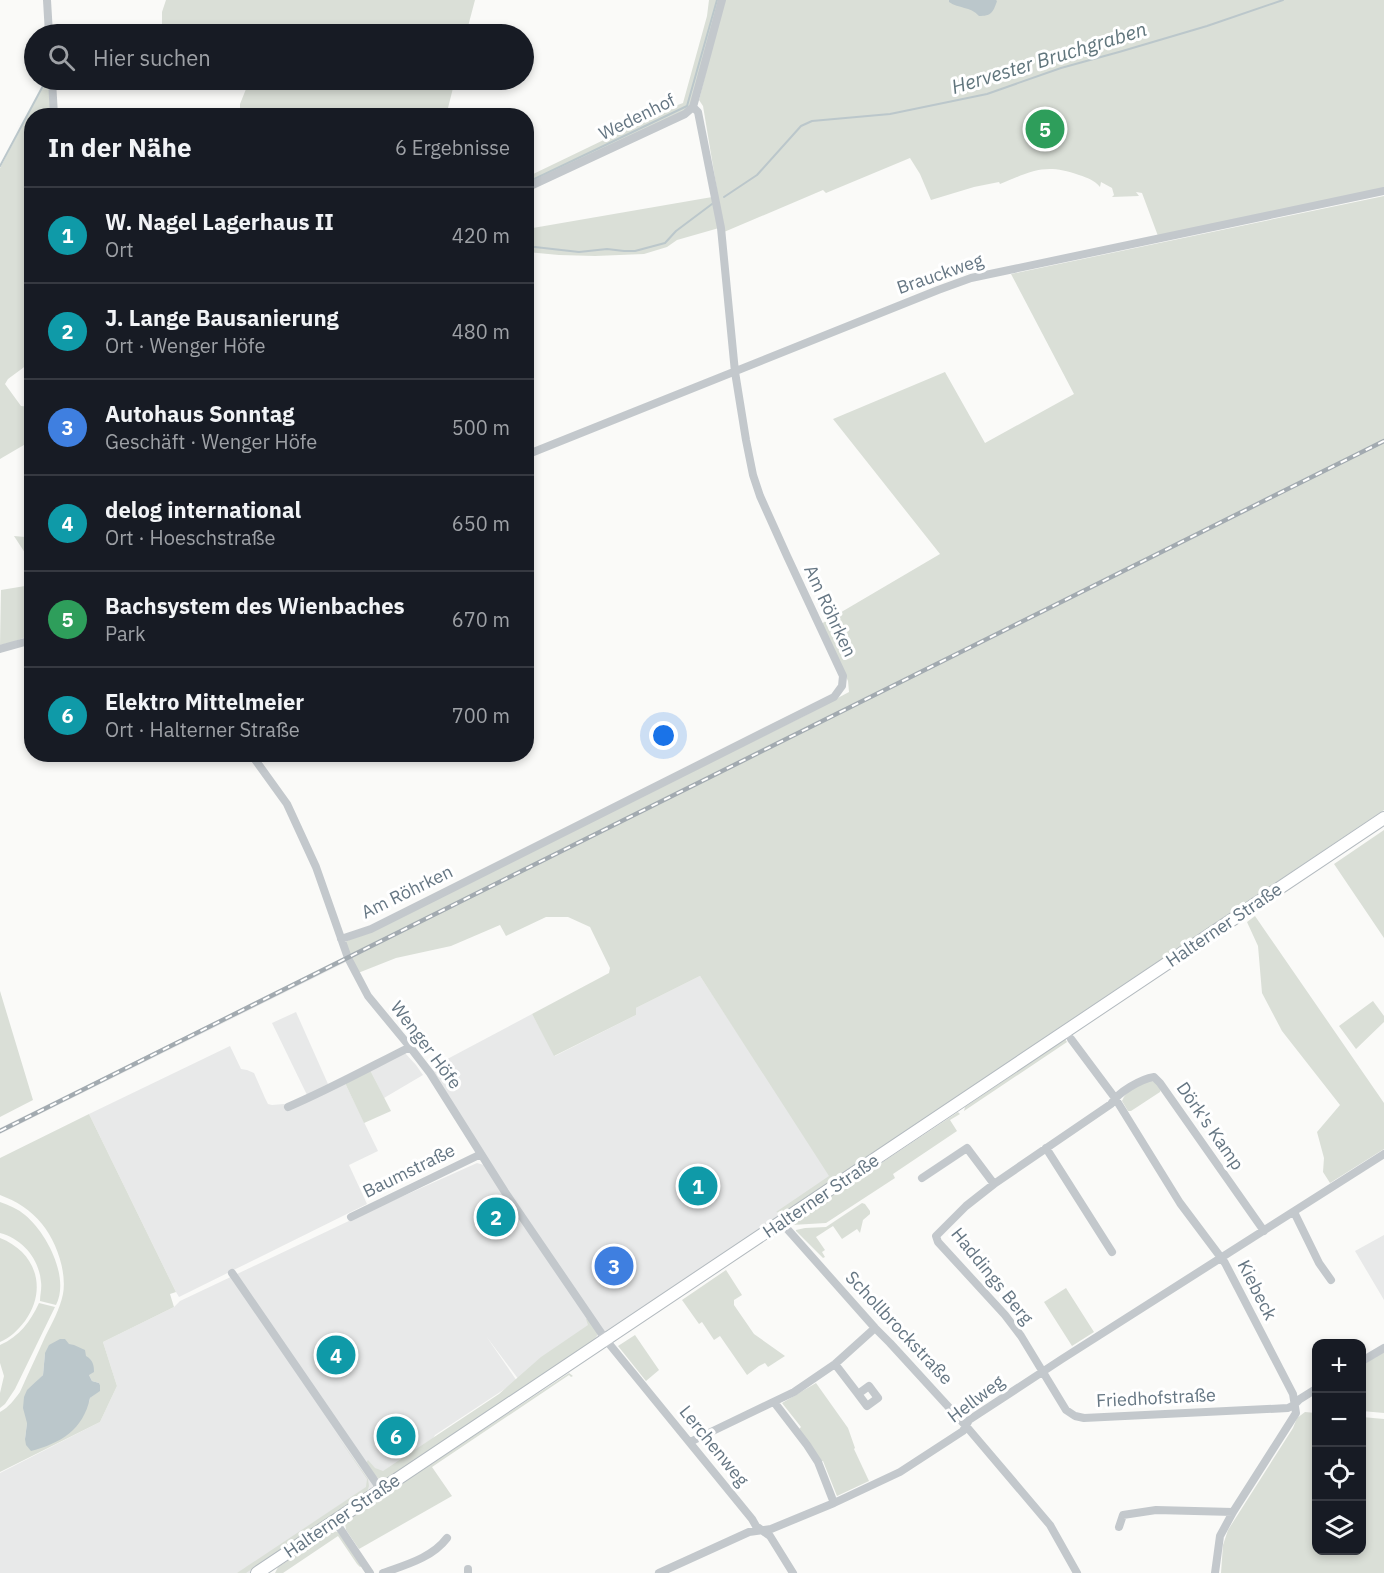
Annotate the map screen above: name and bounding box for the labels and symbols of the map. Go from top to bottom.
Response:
water label: Hervester Bruchgraben [948,15,1150,100]
street label: Wedenhof [595,88,679,145]
pin: 5 [1026,106,1064,152]
street label: Brauckweg [894,248,986,299]
street label: Am Röhrken [799,561,862,660]
your location [649,721,678,750]
street label: Am Röhrken [357,860,456,924]
street label: Halterner Straße [1161,877,1286,972]
street label: Wenger Höfe [386,996,467,1093]
street label: Dörk's Kamp [1172,1077,1249,1174]
street label: Baumstraße [359,1138,459,1203]
street label: Halterner Straße [758,1148,883,1243]
pin: 1 [678,1164,718,1208]
pin: 2 [476,1194,516,1240]
street label: Haddings Berg [946,1223,1039,1329]
pin: 3 [594,1244,634,1288]
street label: Kiebeck [1233,1256,1283,1324]
street label: Schollbrockstraße [841,1266,958,1389]
pin: 4 [316,1332,356,1378]
street label: Hellweg [943,1369,1009,1427]
street label: Friedhofstraße [1096,1383,1216,1412]
street label: Lerchenweg [675,1401,754,1491]
pin: 6 [376,1414,416,1458]
street label: Halterner Straße [279,1468,404,1563]

